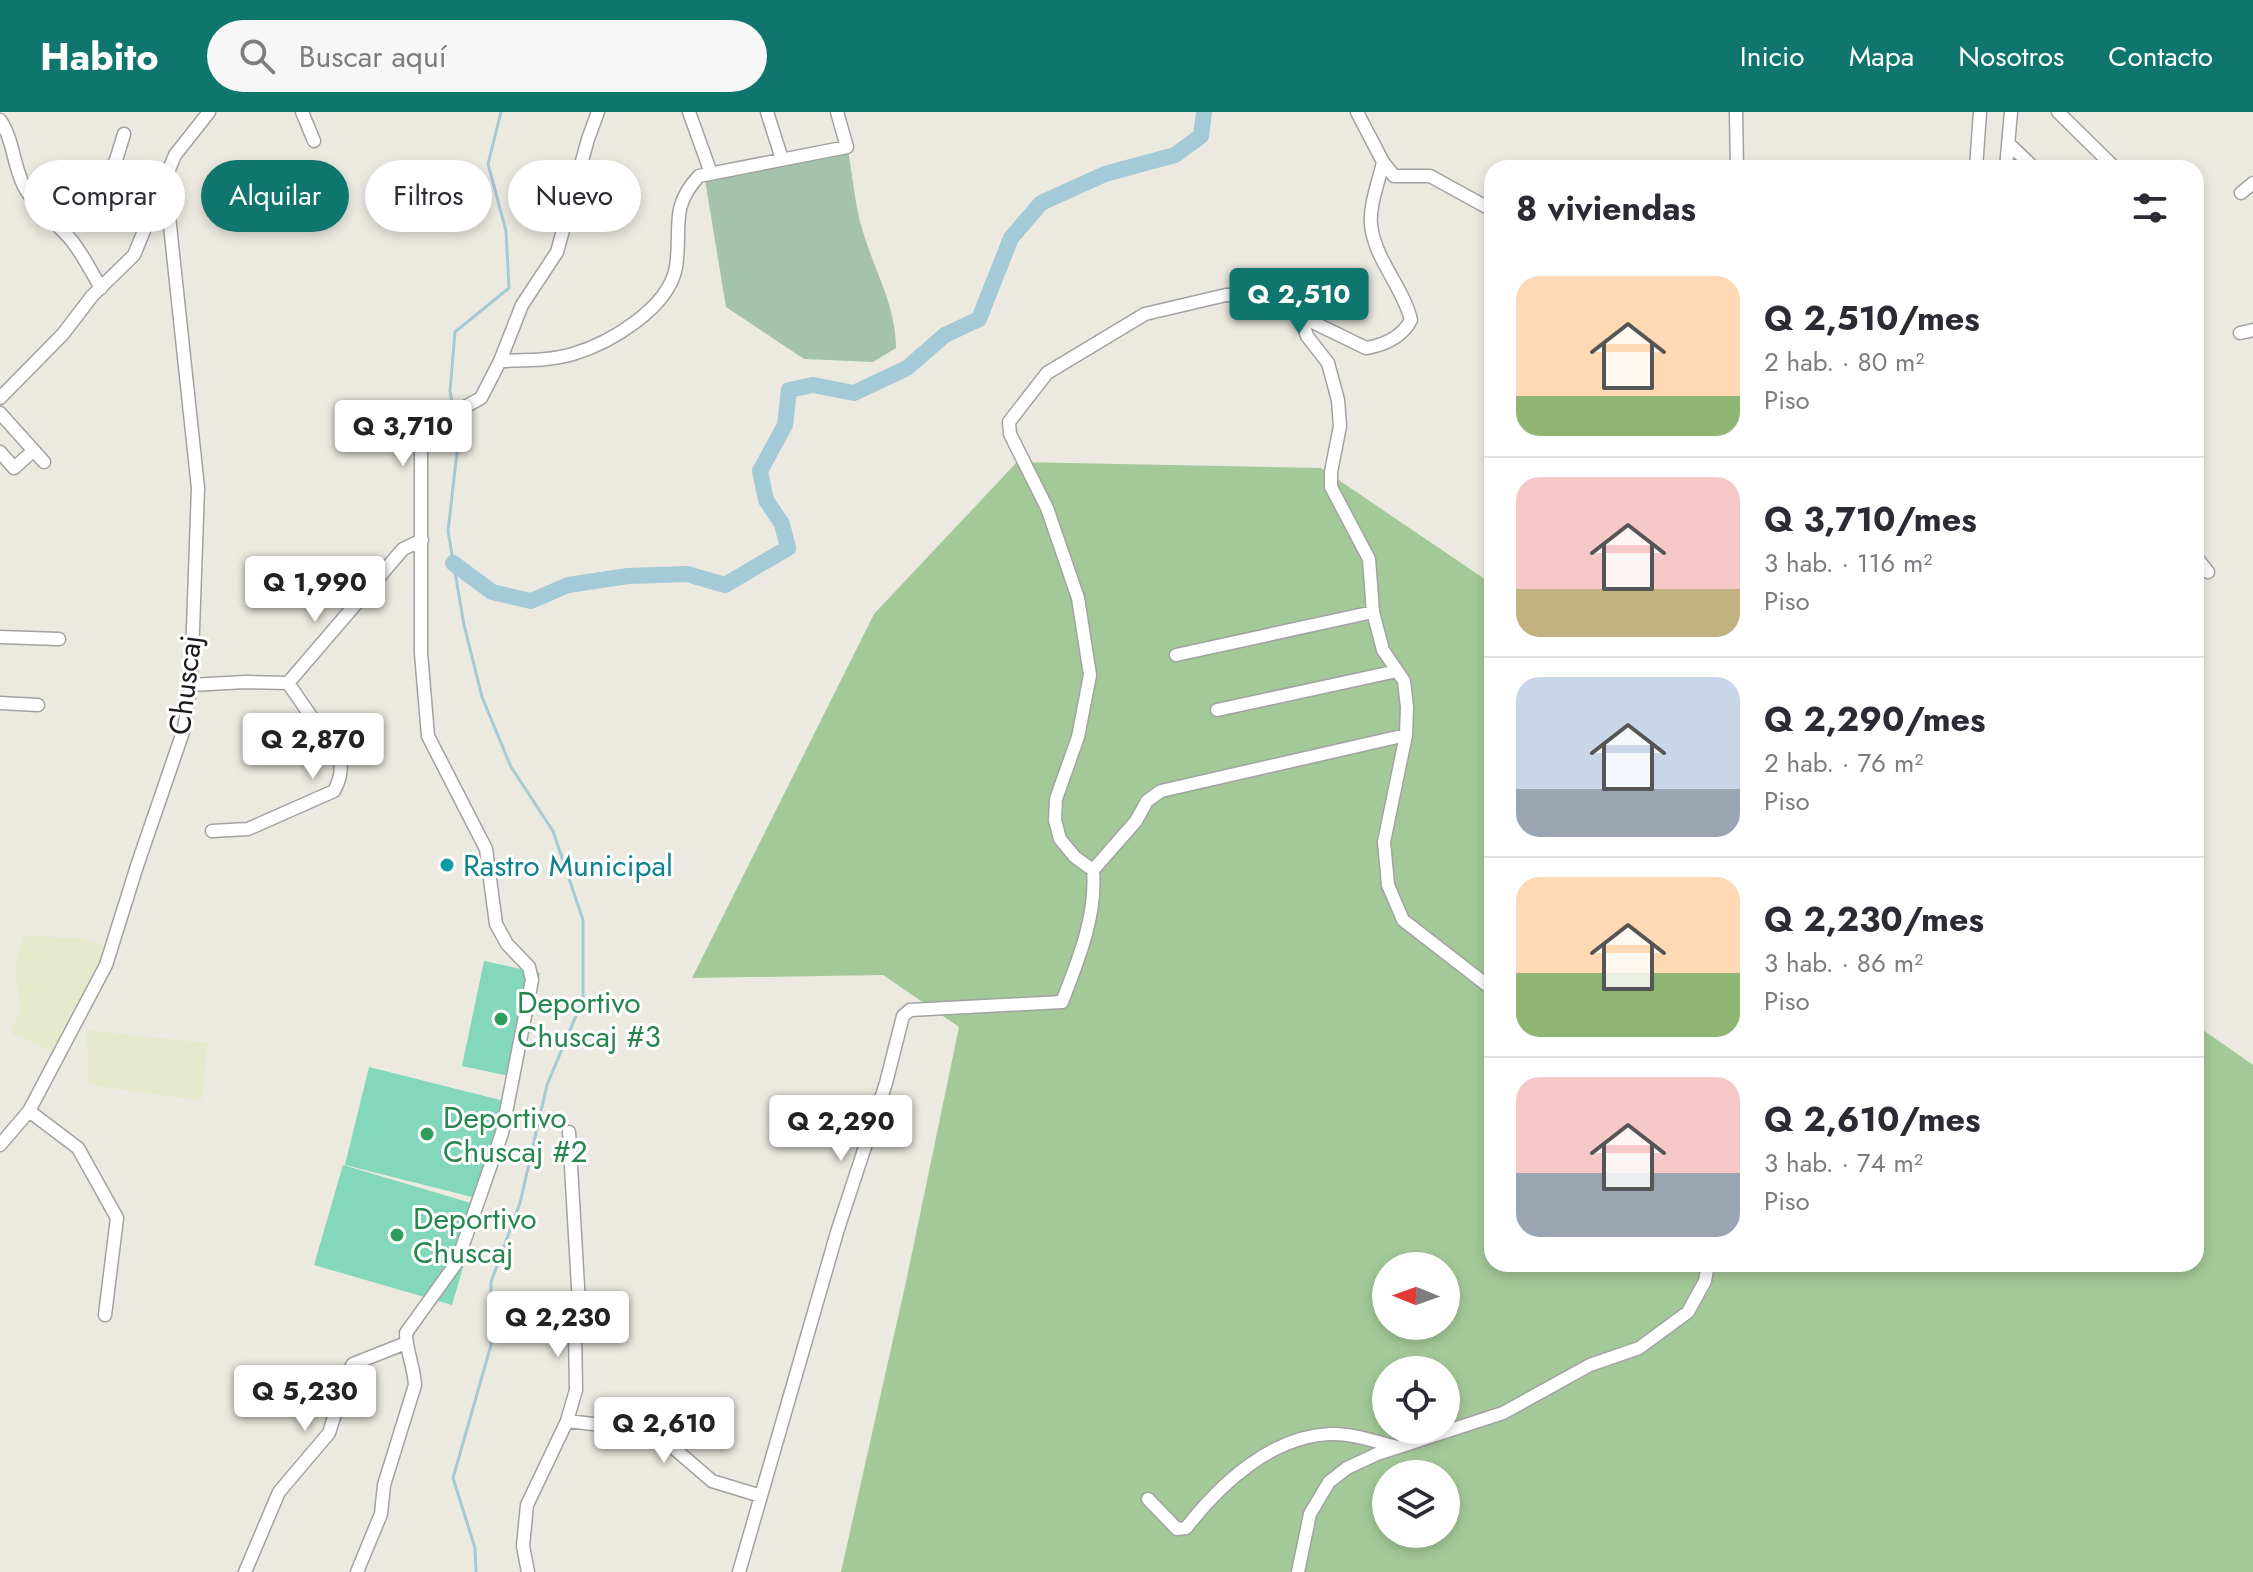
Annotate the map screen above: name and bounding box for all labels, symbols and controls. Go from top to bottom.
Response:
search box [207,20,767,92]
text: Habito [40,29,159,84]
icon: search [235,34,279,78]
text: Buscar aquí [299,35,447,78]
text: Inicio [1740,36,1805,77]
text: Mapa [1849,36,1914,77]
text: Nosotros [1958,36,2064,77]
text: Contacto [2108,36,2213,77]
chip: Comprar [24,160,185,232]
chip: Alquilar [201,160,349,232]
chip: Filtros [365,160,492,232]
chip: Nuevo [508,160,641,232]
text: 8 viviendas [1516,184,1696,233]
icon: filters [2128,186,2172,230]
pin: Q 2,510 [1225,268,1373,336]
text: Q 2,510 [1248,275,1350,313]
text: Q 2,510/mes [1764,294,1980,343]
icon: home [1580,308,1676,404]
text: 2 hab. · 80 m² [1764,343,1924,381]
text: Piso [1764,381,1810,419]
pin: Q 3,710 [329,400,477,468]
text: Q 3,710 [353,407,453,445]
text: Q 3,710/mes [1764,495,1977,544]
icon: home [1580,509,1676,605]
text: 3 hab. · 116 m² [1764,544,1932,582]
pin: Q 1,990 [241,556,389,624]
text: Q 1,990 [263,563,367,601]
text: Piso [1764,582,1810,620]
street label: Chuscaj [158,633,212,737]
text: Q 2,290/mes [1764,695,1986,744]
icon: home [1580,709,1676,805]
pin: Q 2,870 [239,713,387,781]
text: Q 2,870 [261,720,365,758]
text: 2 hab. · 76 m² [1764,744,1923,782]
text: Piso [1764,782,1810,820]
place label: Rastro Municipal [463,844,673,887]
marker: Rastro Municipal [438,856,456,874]
text: Q 2,230/mes [1764,895,1984,944]
icon: home [1580,909,1676,1005]
text: 3 hab. · 86 m² [1764,944,1923,982]
place label: Deportivo Chuscaj #3 [517,981,661,1058]
text: Piso [1764,982,1810,1020]
marker: Deportivo Chuscaj #3 [492,1010,510,1028]
pin: Q 2,290 [767,1095,915,1163]
text: Q 2,610/mes [1764,1095,1981,1144]
place label: Deportivo Chuscaj #2 [443,1096,588,1173]
text: Q 2,290 [787,1102,895,1140]
icon: home [1580,1109,1676,1205]
marker: Deportivo Chuscaj #2 [418,1125,436,1143]
text: 3 hab. · 74 m² [1764,1144,1923,1182]
text: Piso [1764,1182,1810,1220]
place label: Deportivo Chuscaj [413,1197,537,1274]
marker: Deportivo Chuscaj [388,1226,406,1244]
north arrow [1372,1252,1460,1340]
map controls [1372,1252,1460,1548]
pin: Q 2,230 [484,1291,632,1359]
text: Q 2,230 [505,1298,611,1336]
button: locate [1372,1356,1460,1444]
pin: Q 5,230 [231,1365,379,1433]
text: Q 5,230 [252,1372,358,1410]
pin: Q 2,610 [590,1397,738,1465]
text: Q 2,610 [612,1404,716,1442]
button: layers [1372,1460,1460,1548]

